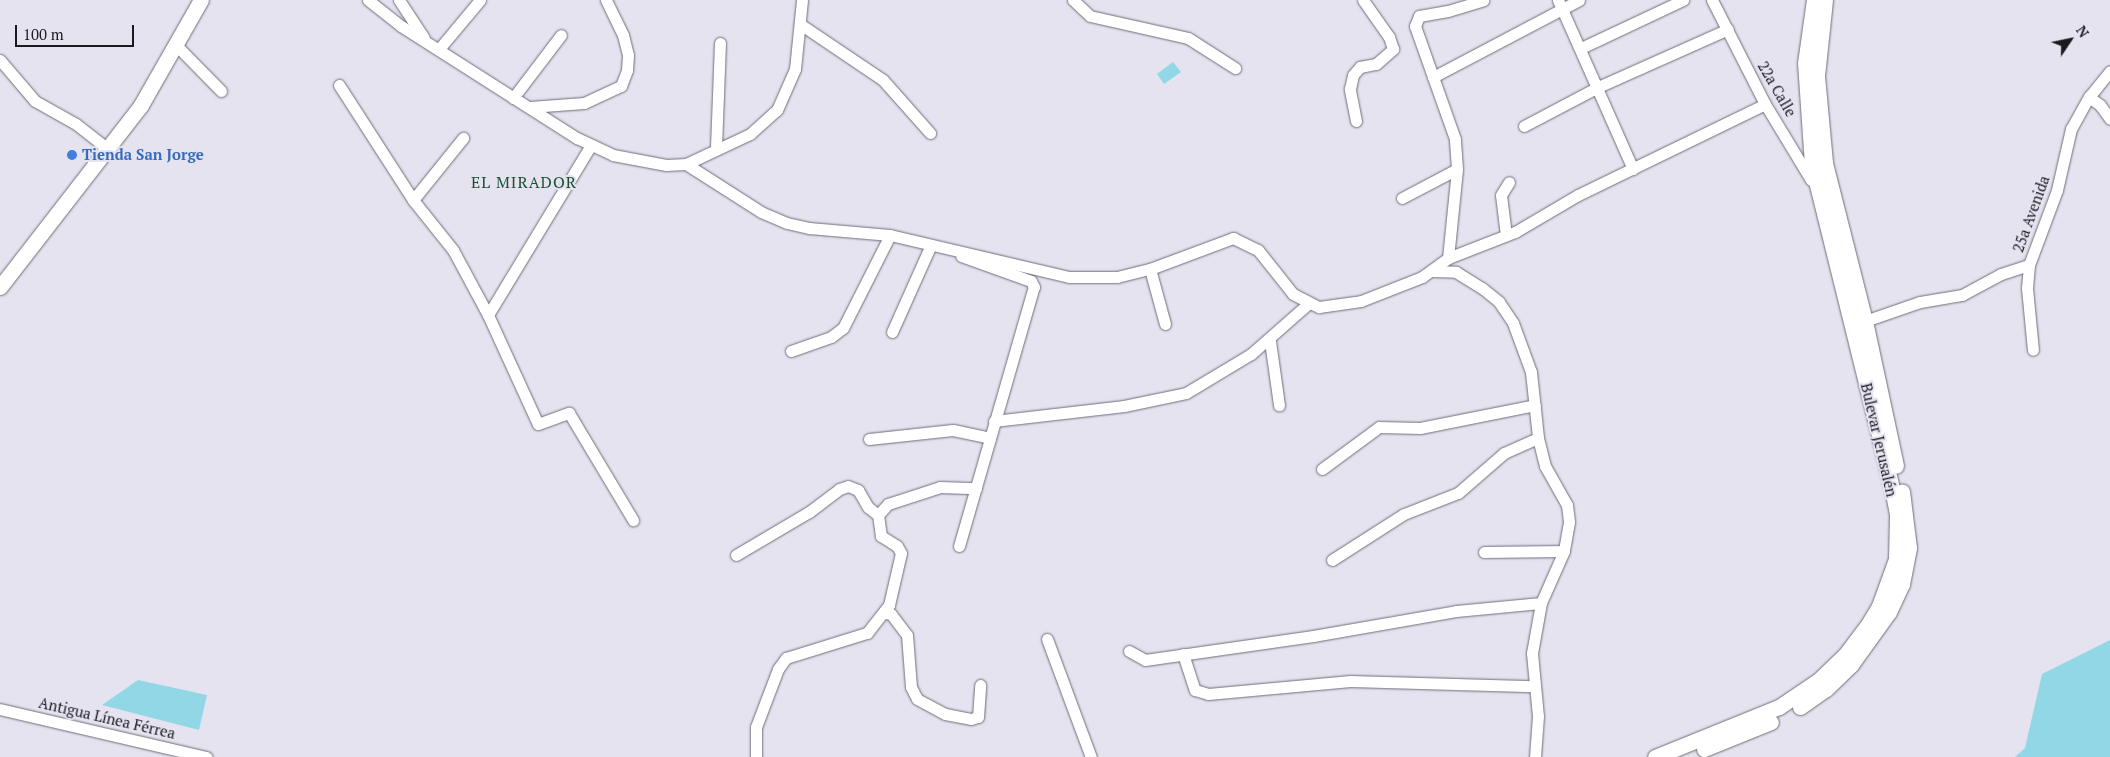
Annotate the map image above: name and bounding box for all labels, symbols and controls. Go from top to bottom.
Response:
scale bar [18,15,136,47]
north arrow [2045,15,2095,65]
text: N [2072,22,2094,41]
text: 100 m [23,24,64,44]
street label: 22a Calle [1754,58,1800,120]
place label: Tienda San Jorge [82,146,204,164]
marker: Tienda San Jorge [66,149,78,161]
district label: EL MIRADOR [470,172,578,192]
street label: 25a Avenida [2009,173,2053,255]
street label: Bulevar Jerusalén [1857,381,1901,499]
street label: Antigua Línea Férrea [37,694,177,742]

